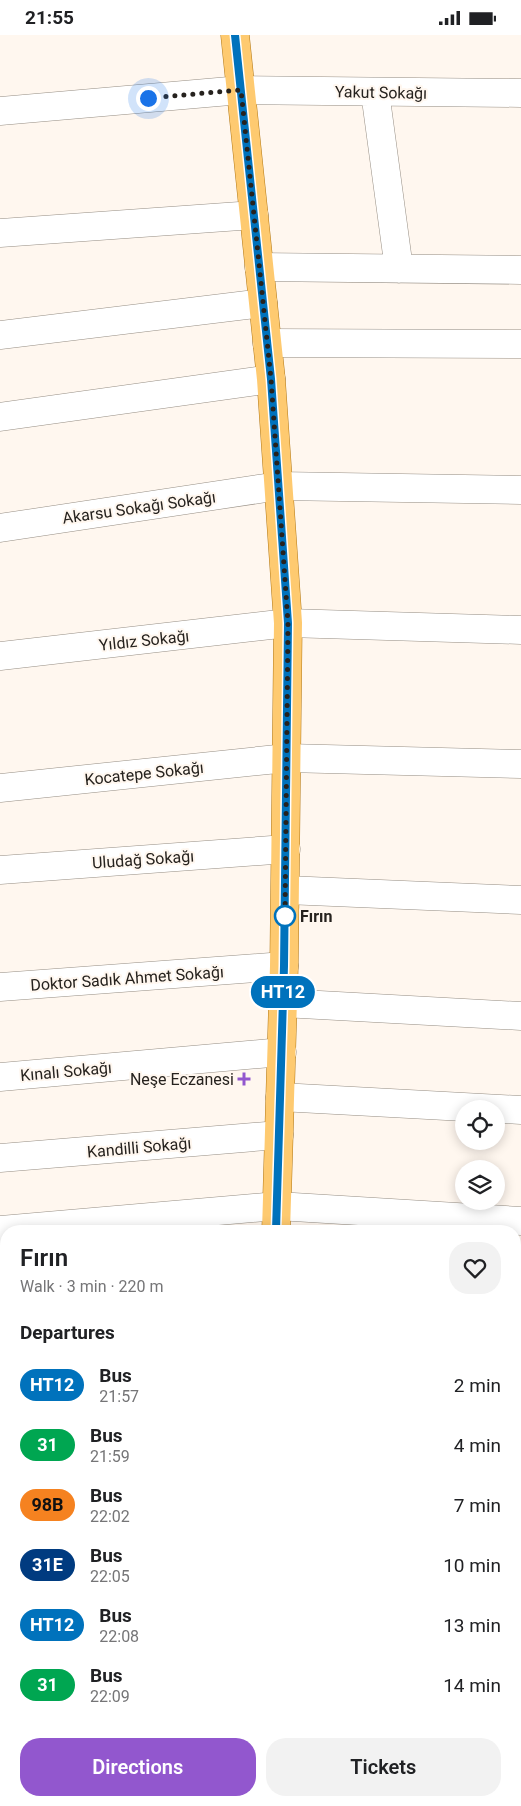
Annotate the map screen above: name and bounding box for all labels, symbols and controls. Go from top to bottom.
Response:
text: 21:55 [25,6,74,29]
street label: Yakut Sokağı [335,82,427,103]
your location [136,86,161,111]
street label: Akarsu Sokağı Sokağı [61,487,217,528]
street label: Yıldız Sokağı [98,626,190,655]
street label: Kocatepe Sokağı [84,758,205,789]
street label: Uludağ Sokağı [91,846,195,873]
marker: Fırın [274,905,296,927]
place label: Fırın [300,907,332,926]
street label: Doktor Sadık Ahmet Sokağı [30,962,224,995]
line badge: HT12 [248,976,318,1008]
text: HT12 [261,981,305,1002]
street label: Kınalı Sokağı [20,1058,113,1085]
place label: Neşe Eczanesi [130,1070,234,1089]
marker: Neşe Eczanesi [238,1073,250,1085]
map controls [455,1100,505,1210]
button: locate [455,1100,505,1150]
street label: Kandilli Sokağı [86,1133,192,1162]
button: layers [455,1160,505,1210]
button: heart [449,1242,501,1294]
text: Fırın [20,1244,68,1272]
text: Walk · 3 min · 220 m [20,1277,164,1296]
text: Departures [20,1321,115,1344]
text: Bus [99,1364,132,1387]
text: HT12 [30,1374,74,1395]
text: 2 min [454,1374,501,1397]
text: 21:57 [99,1387,139,1406]
text: Bus [90,1424,123,1447]
text: 31 [37,1434,58,1455]
text: 4 min [454,1434,501,1457]
text: 21:59 [90,1447,130,1466]
text: Bus [90,1484,123,1507]
text: 98B [31,1494,64,1515]
text: 7 min [454,1494,501,1517]
text: 22:02 [90,1507,130,1526]
text: Bus [90,1544,123,1567]
text: 31E [32,1554,63,1575]
text: 10 min [443,1554,501,1577]
text: 22:05 [90,1567,130,1586]
text: Bus [99,1604,132,1627]
text: HT12 [30,1614,74,1635]
text: 13 min [443,1614,501,1637]
text: 22:08 [99,1627,139,1646]
text: Bus [90,1664,123,1687]
text: 31 [37,1674,58,1695]
text: 14 min [443,1674,501,1697]
text: 22:09 [90,1687,130,1706]
button: Directions [20,1738,256,1796]
button: Tickets [266,1738,501,1796]

